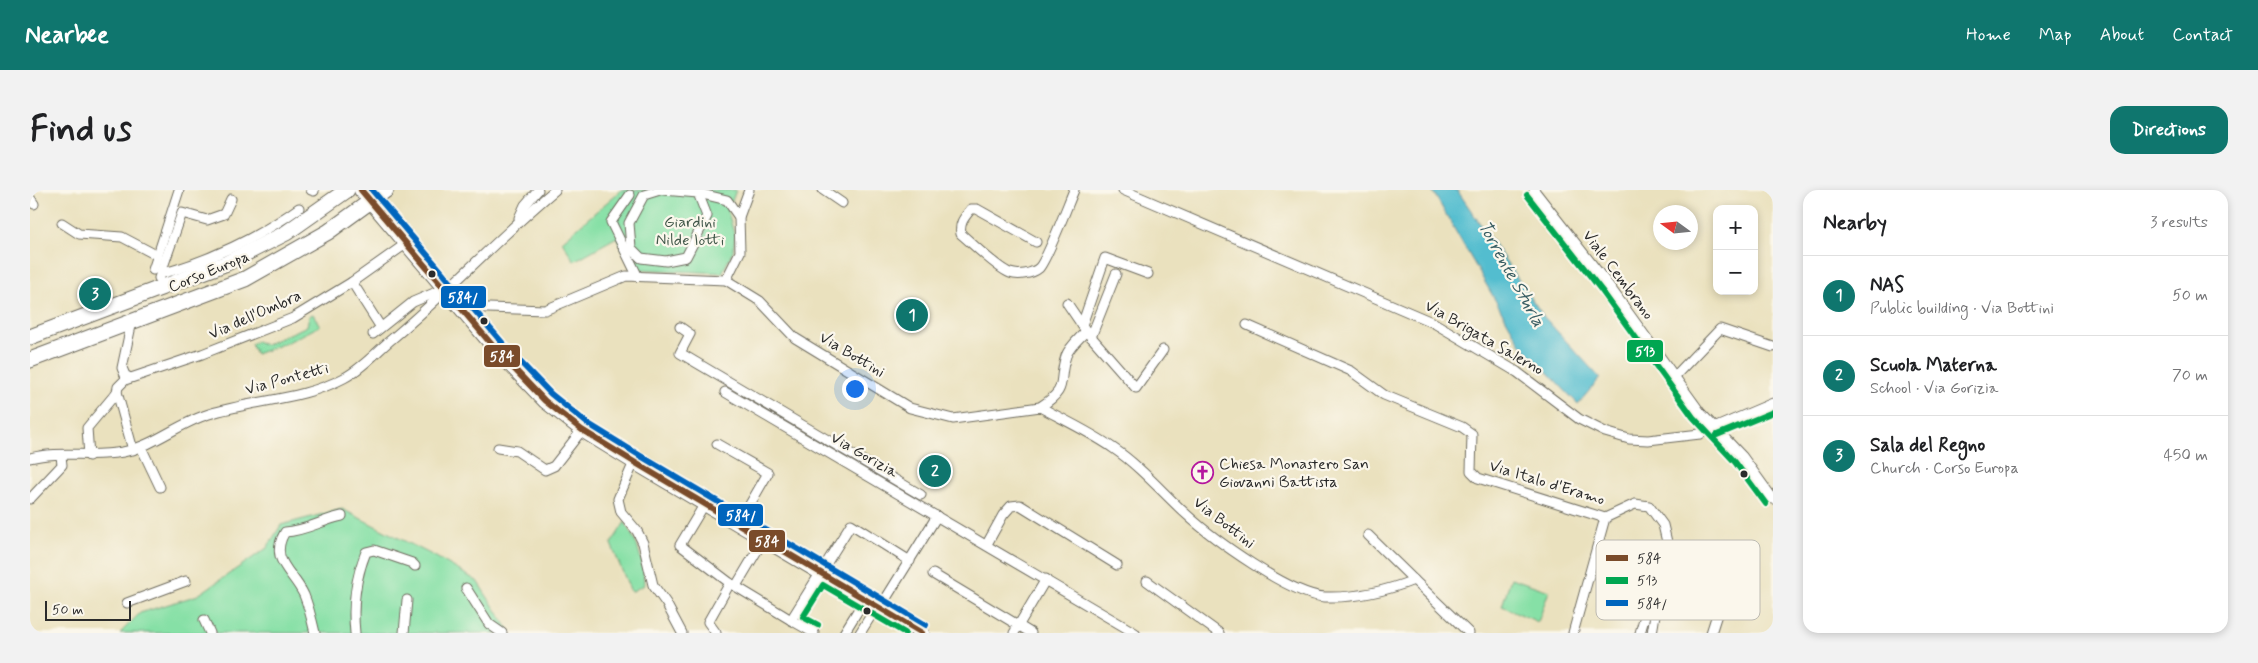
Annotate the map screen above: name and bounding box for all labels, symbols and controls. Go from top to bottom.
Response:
text: Nearbee [25,20,109,51]
text: Home [1966,23,2011,47]
text: Map [2039,23,2072,47]
text: About [2100,23,2144,47]
text: Contact [2172,23,2233,47]
button: Directions [2110,106,2228,154]
text: Find us [30,107,132,153]
north arrow [1653,205,1698,250]
map controls [1713,205,1758,295]
button: + [1713,205,1758,250]
text: Nearby [1823,209,1887,237]
park label: Giardini Nilde Iotti [656,212,725,251]
text: 3 results [2150,212,2208,233]
water label: Torrente Sturla [1472,216,1550,332]
street label: Viale Cembrano [1577,226,1659,324]
street label: Corso Europa [165,246,253,298]
button: − [1713,250,1758,295]
unlabelled marker [427,269,437,279]
text: NAS [1870,273,1904,298]
pin: 3 [79,275,111,313]
street label: Via dell'Ombra [205,285,305,345]
line badge: 584/ [440,285,487,309]
text: 1 [1835,285,1843,306]
text: 50 m [2172,285,2208,306]
text: 584/ [448,289,478,307]
street label: Via Brigata Salerno [1420,295,1547,381]
pin: 1 [896,296,928,334]
text: Public building · Via Bottini [1870,298,2054,319]
unlabelled marker [479,316,489,326]
street label: Via Bottini [815,327,889,383]
line badge: 513 [1626,339,1664,363]
text: 513 [1635,343,1655,361]
line badge: 584 [483,344,521,368]
text: 584 [490,348,515,366]
text: Scuola Materna [1870,353,1997,378]
street label: Via Pontetti [243,358,331,400]
text: 2 [1835,365,1843,386]
text: 70 m [2172,365,2208,386]
your location [842,376,868,402]
text: School · Via Gorizia [1870,378,1998,399]
street label: Via Gorizia [826,427,902,483]
text: Sala del Regno [1870,433,1985,458]
text: 3 [1835,445,1843,466]
text: 450 m [2163,445,2208,466]
pin: 2 [919,452,951,490]
place label: Chiesa Monastero San Giovanni Battista [1219,454,1369,493]
street label: Via Italo d'Eramo [1487,455,1607,511]
text: Church · Corso Europa [1870,458,2019,479]
church icon: Chiesa Monastero San Giovanni Battista [1191,461,1215,485]
unlabelled marker [1739,469,1749,479]
street label: Via Bottini [1189,492,1259,554]
line badge: 584/ [717,503,764,527]
text: 584/ [726,507,756,525]
line badge: 584 [748,529,786,553]
text: 584 [755,533,780,551]
legend [1596,540,1760,620]
text: 584 [1637,550,1661,568]
text: 513 [1637,572,1657,590]
text: 584/ [1637,595,1667,613]
scale bar [45,598,131,621]
text: 50 m [52,601,83,619]
unlabelled marker [862,606,872,616]

